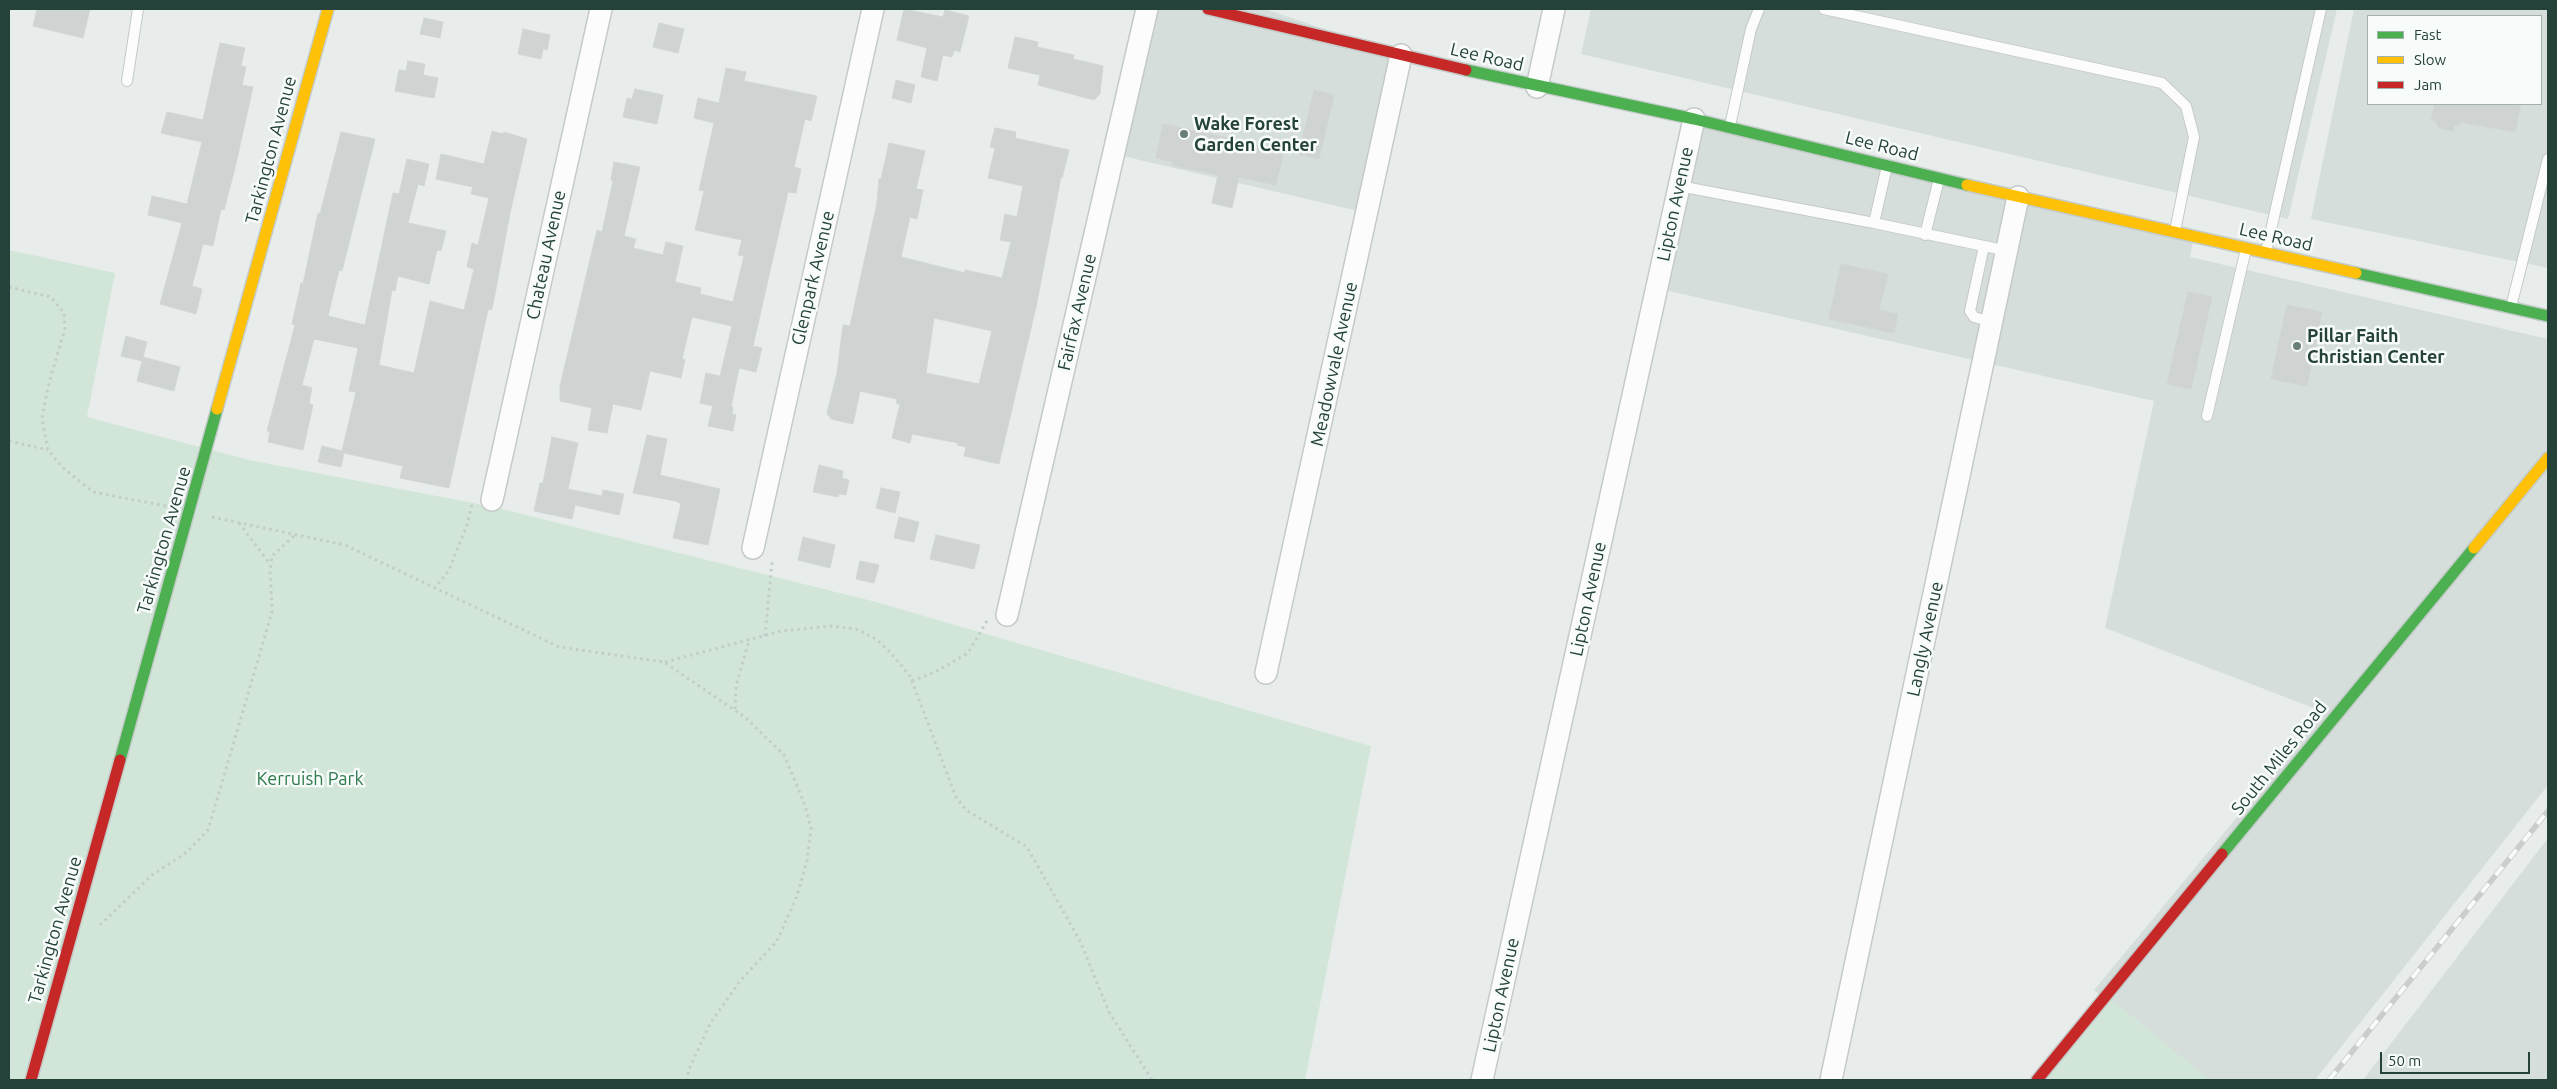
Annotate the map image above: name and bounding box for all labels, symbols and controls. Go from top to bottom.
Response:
legend [2367,15,2542,105]
text: Fast [2414,26,2441,43]
street label: Lee Road [1448,38,1526,76]
text: Slow [2414,51,2446,68]
street label: Tarkington Avenue [241,74,301,226]
text: Jam [2414,76,2442,93]
place label: Wake Forest Garden Center [1194,113,1317,156]
street label: Lee Road [1843,126,1921,166]
marker: Wake Forest Garden Center [1178,128,1190,140]
street label: Lipton Avenue [1652,145,1698,263]
street label: Chateau Avenue [522,188,570,322]
street label: Glenpark Avenue [787,209,839,347]
street label: Lee Road [2237,218,2315,256]
street label: Fairfax Avenue [1053,252,1101,372]
street label: Meadowvale Avenue [1306,280,1362,448]
place label: Pillar Faith Christian Center [2307,325,2445,368]
marker: Pillar Faith Christian Center [2291,340,2303,352]
street label: Tarkington Avenue [133,464,195,616]
street label: Lipton Avenue [1565,540,1611,658]
street label: Langly Avenue [1902,579,1948,699]
street label: South Miles Road [2227,697,2331,819]
park label: Kerruish Park [257,768,363,790]
street label: Tarkington Avenue [24,854,86,1006]
street label: Lipton Avenue [1478,936,1524,1054]
scale bar [2382,1042,2532,1074]
text: 50 m [2388,1052,2421,1069]

